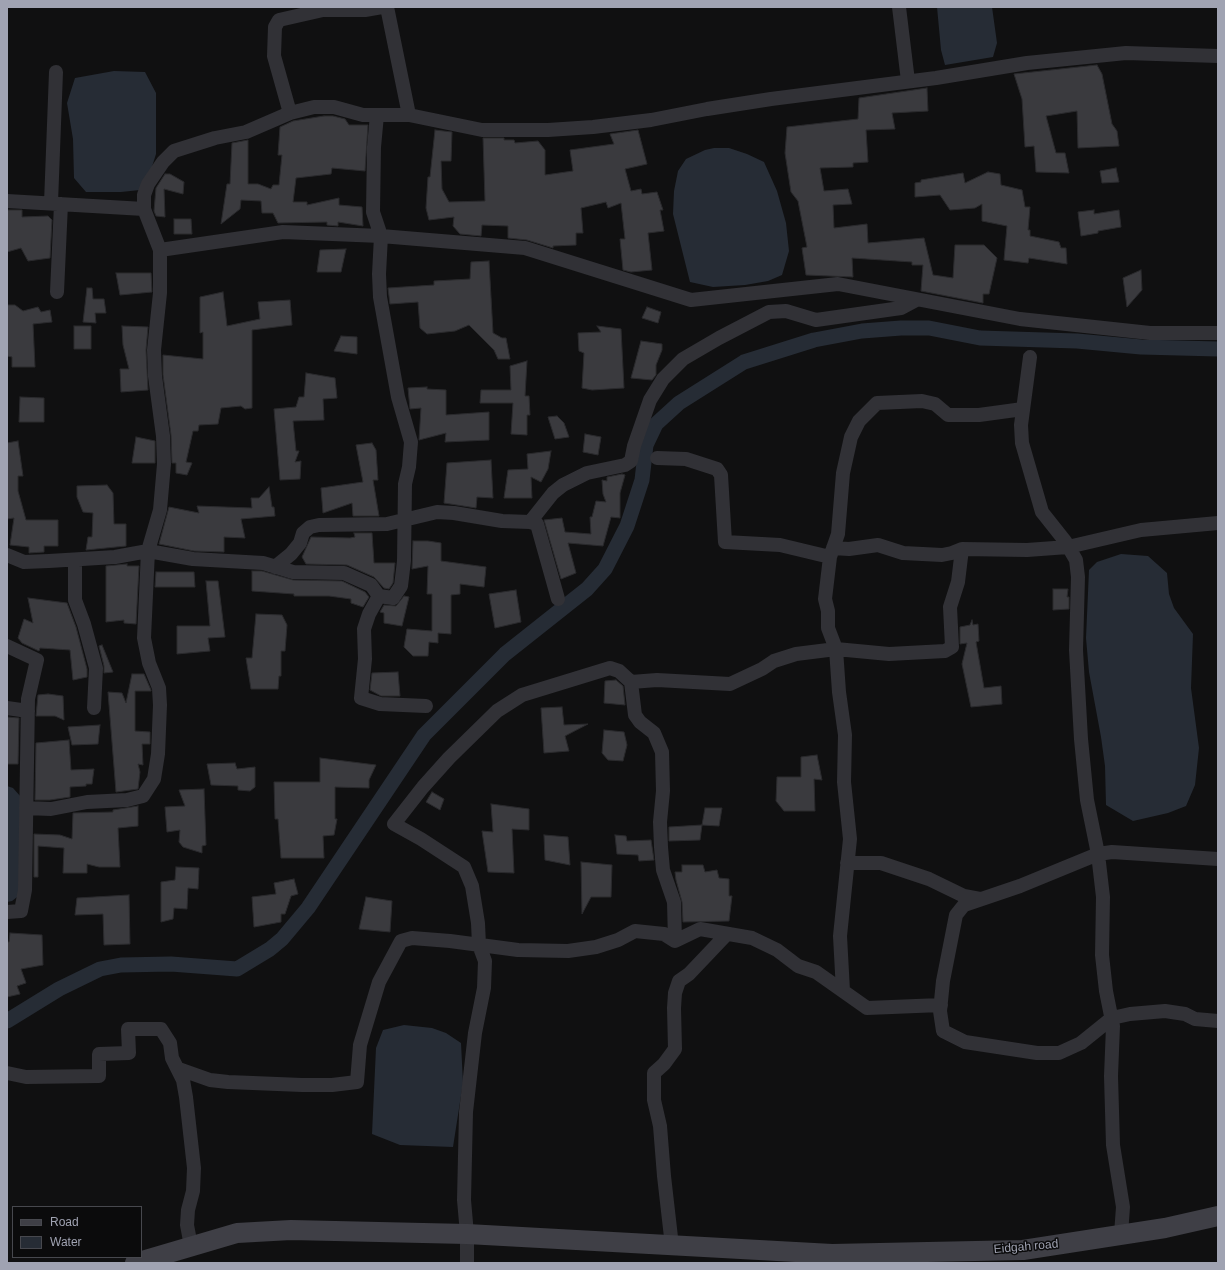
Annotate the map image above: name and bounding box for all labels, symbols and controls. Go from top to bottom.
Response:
legend [12,1206,142,1258]
text: Road [50,1215,79,1229]
text: Water [50,1235,82,1249]
street label: Eidgah road [993,1237,1059,1257]

